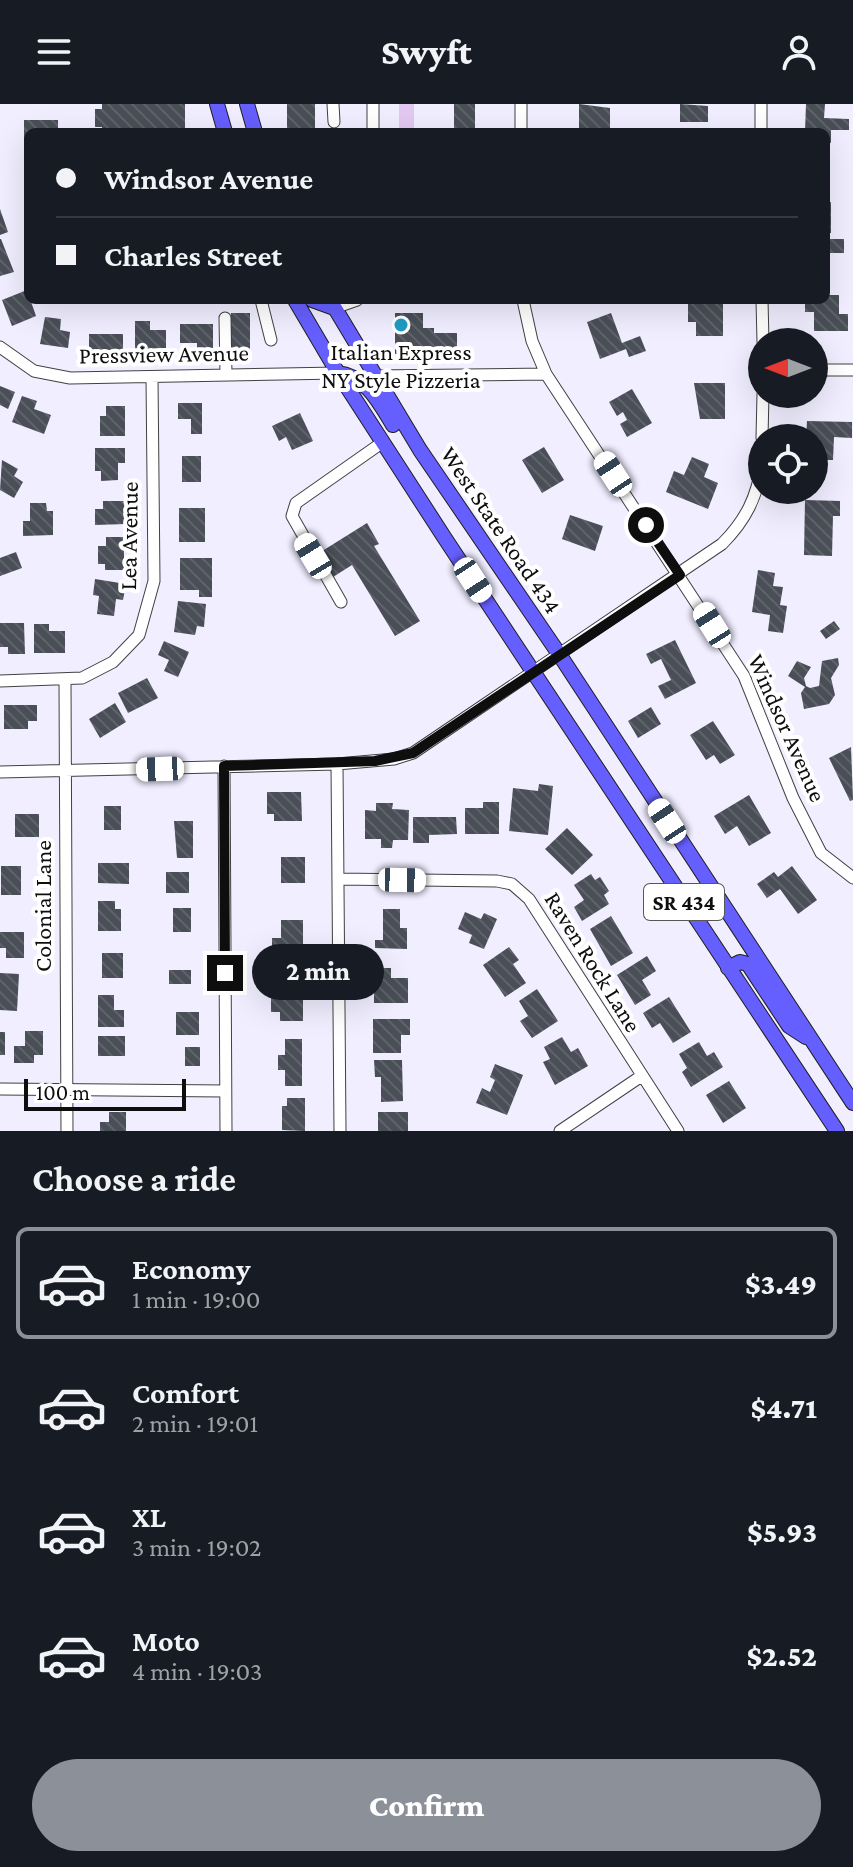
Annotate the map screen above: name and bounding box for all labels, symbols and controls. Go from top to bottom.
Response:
icon: menu [32,30,76,74]
icon: person [777,30,821,74]
text: Swyft [381,32,472,72]
text: Windsor Avenue [104,162,313,195]
text: Charles Street [104,239,282,272]
marker: Italian Express NY Style Pizzeria [392,316,410,334]
north arrow [748,328,828,408]
map controls [748,328,828,504]
place label: Italian Express NY Style Pizzeria [321,338,481,393]
street label: Pressview Avenue [79,339,249,368]
button: locate [748,424,828,504]
street label: West State Road 434 [436,441,567,618]
car [590,447,636,501]
street label: Lea Avenue [114,481,143,591]
route start [628,507,664,543]
car [290,529,336,583]
car [450,553,496,607]
car [689,598,735,652]
street label: Windsor Avenue [743,650,832,806]
car [136,756,184,782]
car [644,794,690,848]
street label: Colonial Lane [29,840,56,972]
car [378,868,426,892]
road number: SR 434 [644,884,724,920]
street label: Raven Rock Lane [540,887,647,1037]
callout: 2 min [253,945,385,1001]
route end [207,955,243,991]
text: 2 min [286,957,350,986]
scale bar [24,1075,186,1111]
text: 100 m [36,1080,90,1105]
text: Choose a ride [32,1159,236,1199]
icon: car [36,1247,108,1319]
text: Economy [132,1252,251,1285]
text: $3.49 [745,1267,817,1300]
text: 1 min · 19:00 [132,1285,260,1314]
icon: car [36,1371,108,1443]
text: Comfort [132,1376,239,1409]
text: $4.71 [750,1391,817,1424]
text: 2 min · 19:01 [132,1409,258,1438]
icon: car [36,1495,108,1567]
text: XL [132,1500,166,1533]
text: $5.93 [747,1515,817,1548]
text: 3 min · 19:02 [132,1533,262,1562]
icon: car [36,1619,108,1691]
text: Moto [132,1624,200,1657]
text: $2.52 [747,1639,817,1672]
text: 4 min · 19:03 [132,1657,262,1686]
button: Confirm [32,1759,821,1851]

